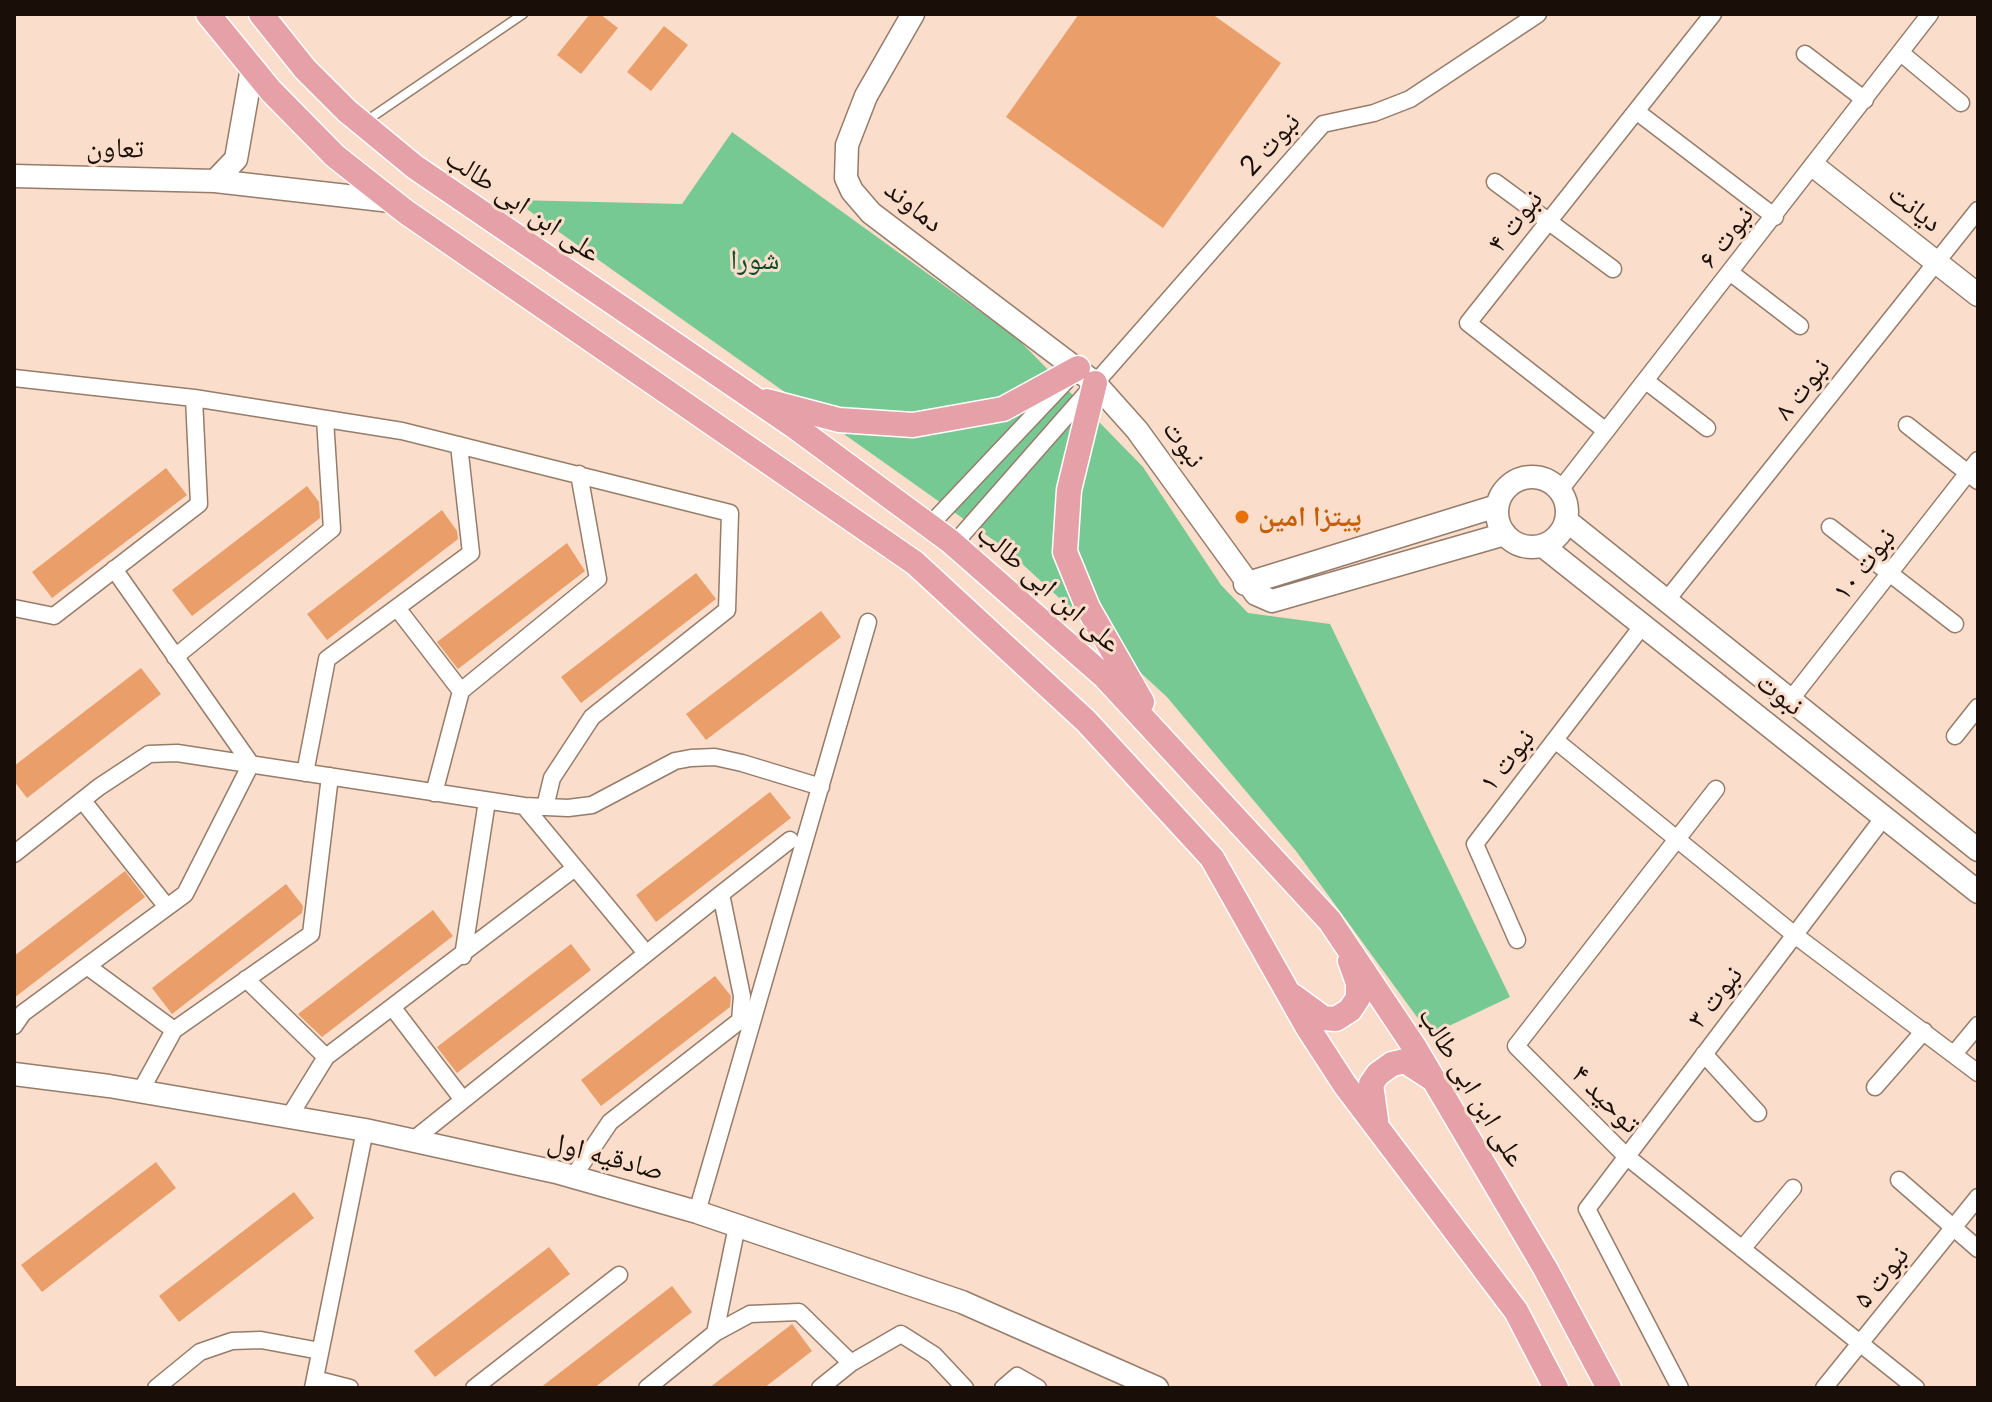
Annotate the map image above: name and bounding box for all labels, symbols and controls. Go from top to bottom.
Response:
street label: نبوت 2 [1233,105,1307,183]
street label: تعاون [86,131,144,165]
street label: علی ابن ابی طالب [439,141,607,269]
street label: دماوند [878,172,950,240]
street label: دیانت [1881,177,1949,239]
street label: نبوت ۴ [1480,183,1550,259]
street label: نبوت ۶ [1691,199,1761,275]
park label: شورا [731,243,779,277]
street label: نبوت ۸ [1767,351,1837,427]
street label: نبوت [1156,414,1212,474]
place label: پیتزا امین [1258,500,1362,534]
marker: پیتزا امین [1233,508,1251,526]
street label: علی ابن ابی طالب [970,516,1128,660]
street label: نبوت ۱۰ [1825,521,1903,607]
street label: نبوت [1750,665,1810,723]
street label: نبوت ۱ [1472,722,1542,798]
street label: نبوت ۳ [1680,959,1750,1035]
street label: علی ابن ابی طالب [1411,1001,1533,1173]
street label: توحید ۴ [1565,1058,1647,1140]
street label: صادقیه اول [544,1124,668,1188]
street label: نبوت ۵ [1846,1239,1916,1315]

